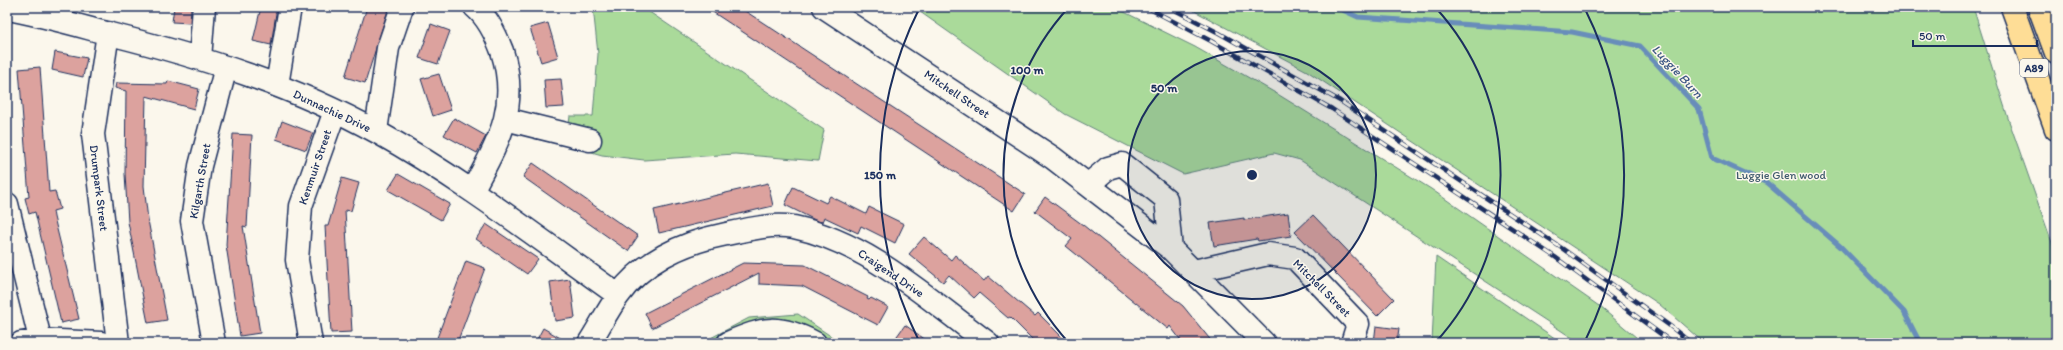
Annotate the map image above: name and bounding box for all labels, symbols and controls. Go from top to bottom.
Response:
scale bar [1913,22,2037,48]
text: 50 m [1919,29,1945,43]
water label: Luggie Burn [1649,42,1707,102]
road number: A89 [2020,59,2048,77]
text: 100 m [1010,63,1044,77]
street label: Mitchell Street [922,67,993,121]
text: 50 m [1151,81,1178,95]
street label: Dunnachie Drive [291,87,373,135]
street label: Kenmuir Street [296,127,335,206]
street label: Kilgarth Street [186,142,214,220]
street label: Drumpark Street [87,144,111,232]
text: 150 m [864,168,897,182]
centre of rings [1245,168,1259,182]
park label: Luggie Glen wood [1736,168,1827,182]
street label: Craigend Drive [855,246,927,300]
street label: Mitchell Street [1290,256,1354,320]

